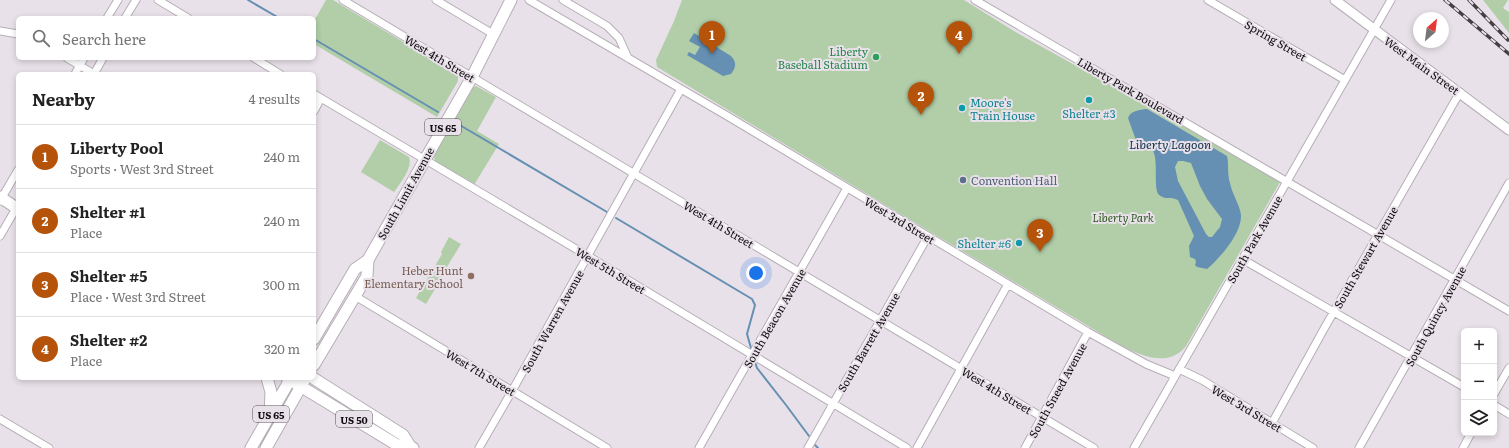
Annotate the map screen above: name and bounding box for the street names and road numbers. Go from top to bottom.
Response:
street label: Spring Street [1242,16,1310,65]
street label: West 4th Street [402,31,479,86]
street label: West Main Street [1381,32,1463,98]
street label: Liberty Park Boulevard [1075,53,1188,127]
road number: US 65 [425,119,461,135]
street label: South Limit Avenue [373,144,437,242]
street label: South Park Avenue [1222,192,1286,286]
street label: West 3rd Street [862,193,939,248]
street label: West 4th Street [681,197,758,252]
street label: South Stewart Avenue [1329,203,1401,311]
street label: West 5th Street [573,243,649,298]
street label: South Quincy Avenue [1401,263,1469,369]
street label: South Beacon Avenue [739,265,809,371]
street label: South Warren Avenue [517,266,587,375]
street label: South Barrett Avenue [833,289,903,395]
street label: South Sneed Avenue [1024,339,1090,440]
street label: West 7th Street [443,345,519,399]
street label: West 4th Street [959,363,1036,418]
street label: West 3rd Street [1209,381,1286,436]
road number: US 65 [253,406,289,422]
road number: US 50 [336,411,372,427]

